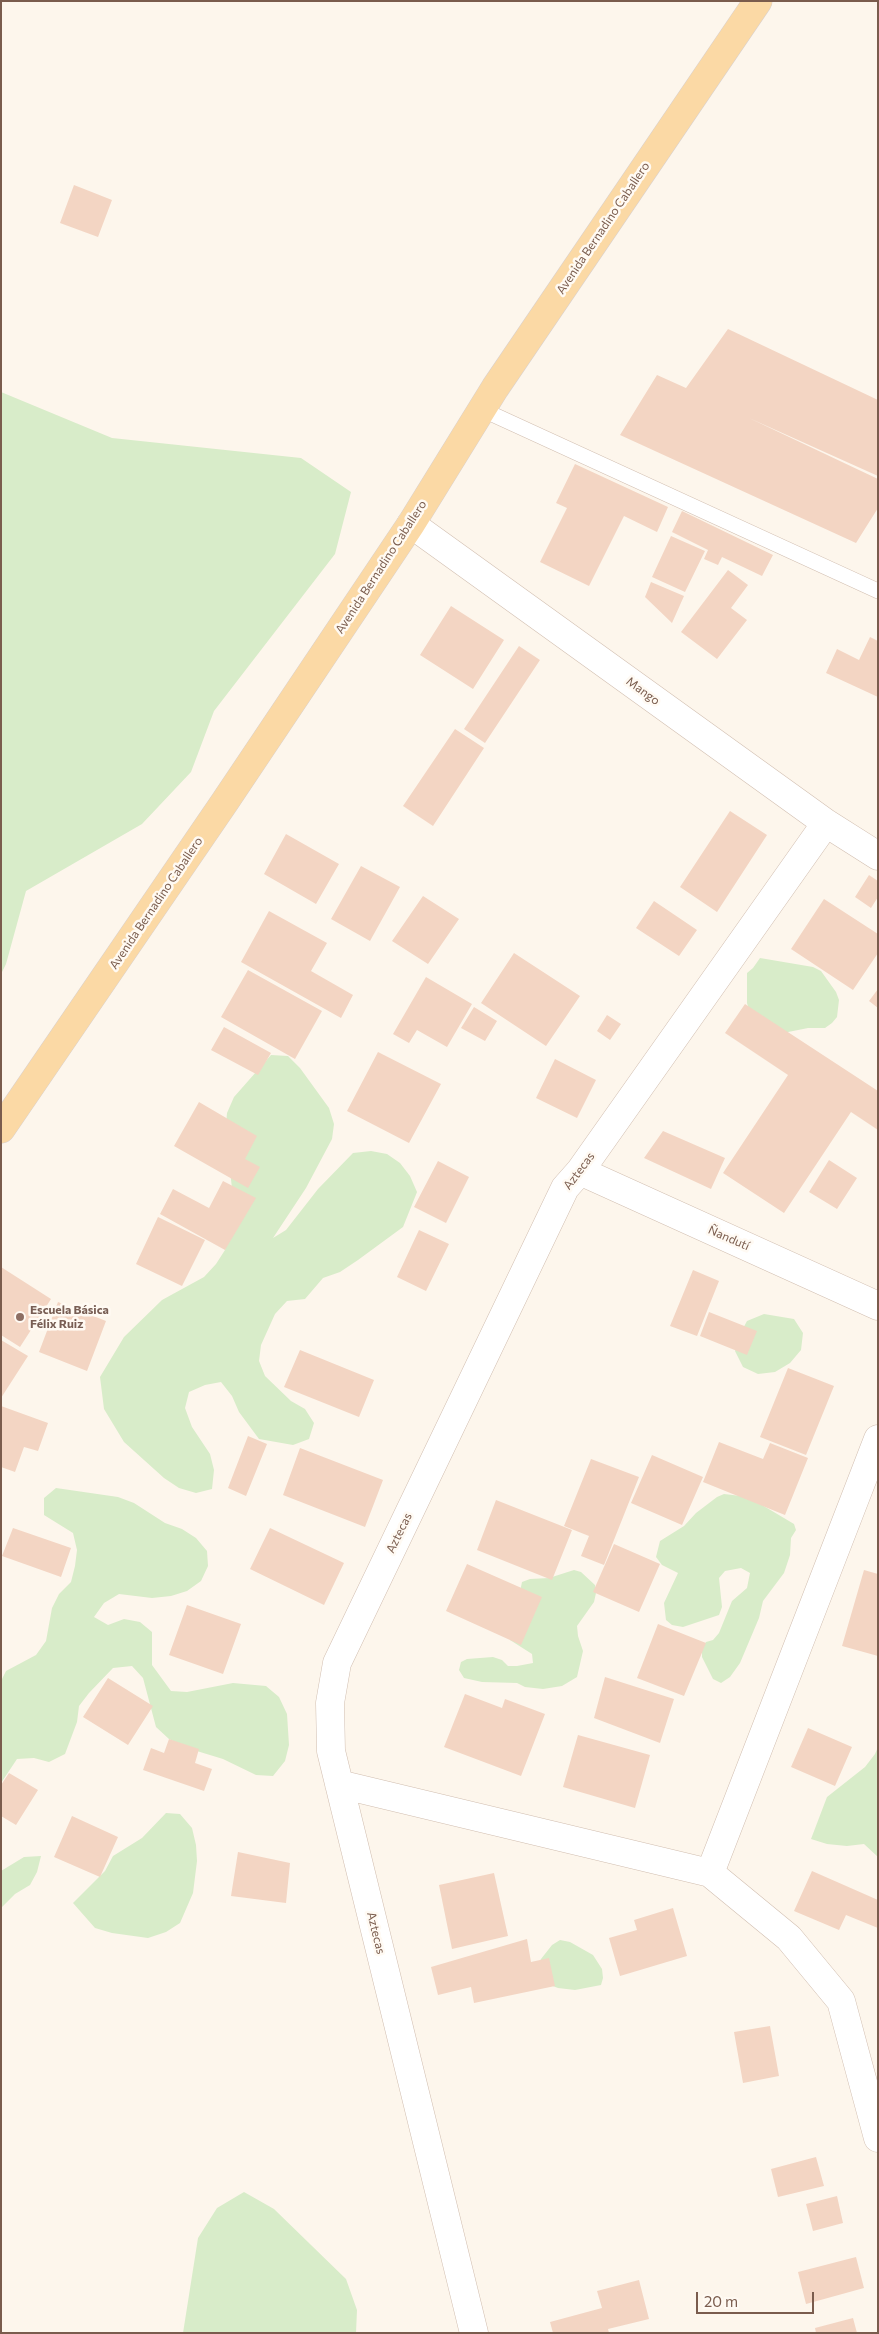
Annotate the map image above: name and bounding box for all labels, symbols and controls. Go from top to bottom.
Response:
street label: Avenida Bernadino Caballero [553,159,653,297]
street label: Avenida Bernadino Caballero [332,498,430,636]
street label: Mango [623,674,663,708]
street label: Avenida Bernadino Caballero [106,834,206,972]
street label: Aztecas [560,1149,598,1193]
street label: Ñandutí [706,1223,752,1253]
place label: Escuela Básica Félix Ruiz [30,1303,109,1331]
marker: Escuela Básica Félix Ruiz [14,1311,26,1323]
street label: Aztecas [383,1510,415,1556]
street label: Aztecas [364,1910,388,1956]
scale bar [699,2282,816,2314]
text: 20 m [704,2292,738,2310]

